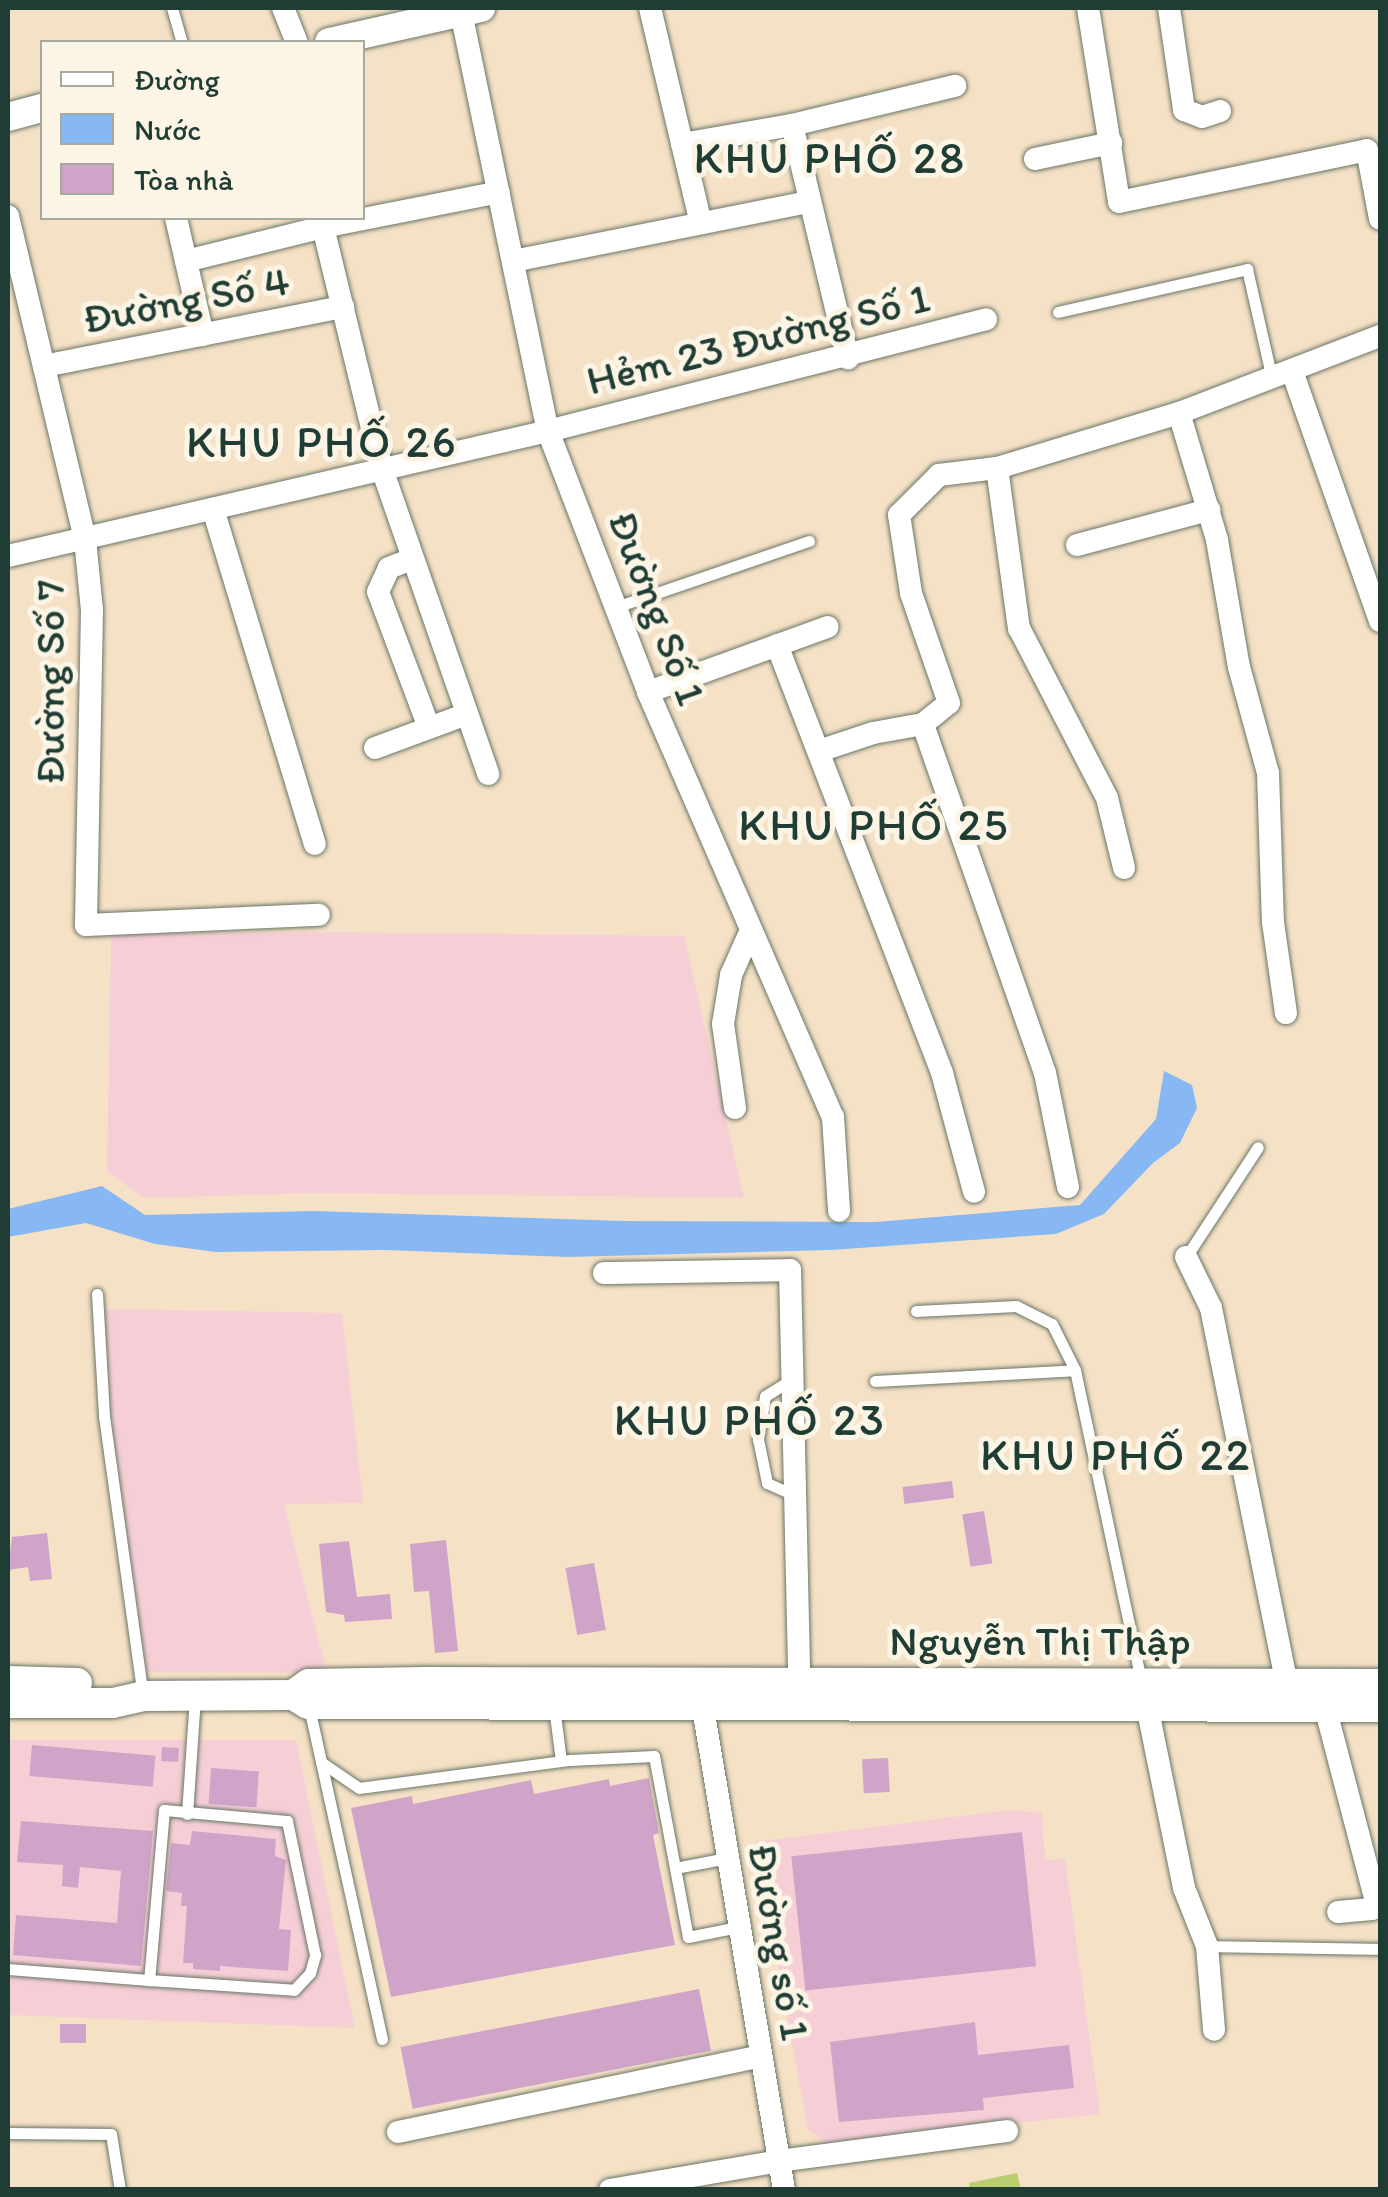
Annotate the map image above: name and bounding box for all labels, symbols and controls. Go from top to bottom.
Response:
legend [40,40,365,220]
text: Đường [134,61,220,98]
text: Nước [134,111,201,148]
district label: KHU PHỐ 28 [694,131,966,185]
text: Tòa nhà [134,161,234,198]
street label: Đường Số 4 [79,255,293,345]
street label: Hẻm 23 Đường Số 1 [581,272,935,406]
district label: KHU PHỐ 26 [186,415,458,469]
street label: Đường Số 1 [597,504,717,712]
street label: Đường Số 7 [25,580,75,784]
district label: KHU PHỐ 25 [738,798,1010,852]
district label: KHU PHỐ 23 [614,1393,886,1447]
district label: KHU PHỐ 22 [980,1428,1252,1482]
street label: Nguyễn Thị Thập [889,1616,1191,1666]
street label: Đường số 1 [737,1840,821,2044]

